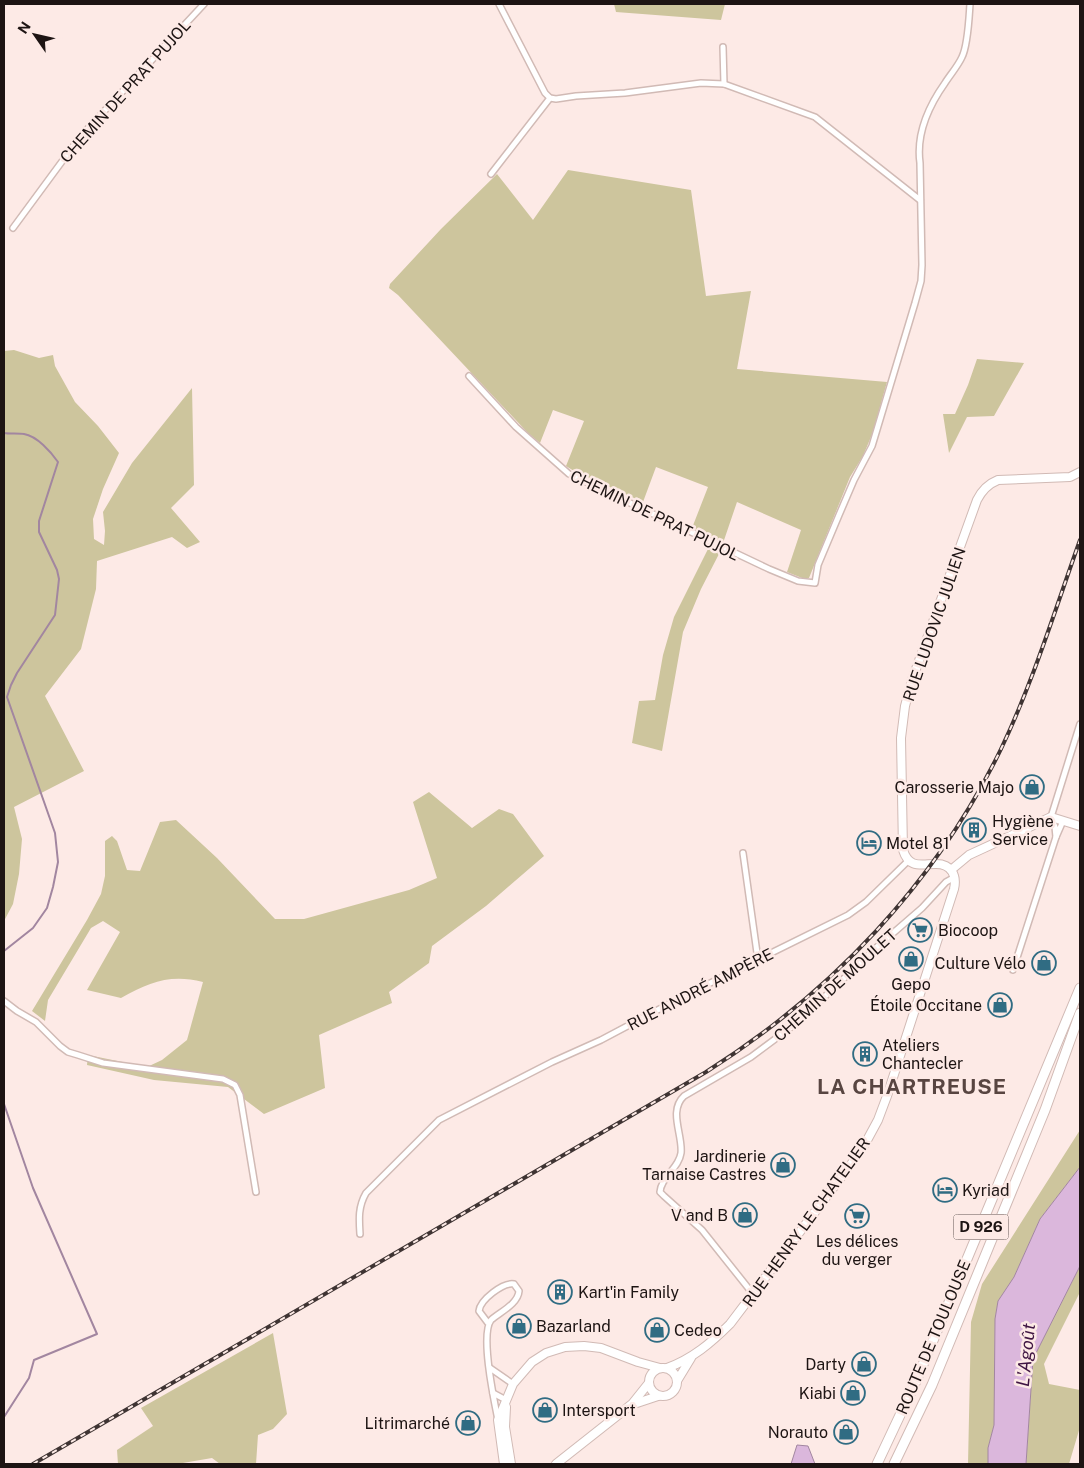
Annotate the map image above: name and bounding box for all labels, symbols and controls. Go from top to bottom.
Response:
north arrow [10,10,60,60]
street label: CHEMIN DE PRAT PUJOL [56,16,195,167]
text: N [15,19,34,37]
street label: CHEMIN DE PRAT PUJOL [567,466,742,565]
street label: RUE LUDOVIC JULIEN [899,545,970,704]
shop icon: Carosserie Majo [1019,774,1045,800]
place label: Carosserie Majo [895,778,1014,797]
place label: Hygiène Service [992,812,1054,849]
building icon: Hygiène Service [961,817,987,843]
hotel icon: Motel 81 [856,830,882,856]
place label: Motel 81 [886,834,949,853]
supermarket icon: Biocoop [907,917,933,943]
place label: Biocoop [938,921,998,940]
street label: CHEMIN DE MOULET [770,925,901,1046]
street label: RUE ANDRÉ AMPÈRE [624,943,776,1035]
shop icon: Gepo [898,946,924,972]
shop icon: Culture Vélo [1031,950,1057,976]
place label: Culture Vélo [935,954,1026,973]
place label: Gepo [891,975,931,994]
shop icon: Étoile Occitane [987,992,1013,1018]
place label: Étoile Occitane [870,995,982,1015]
place label: Ateliers Chantecler [882,1036,963,1073]
building icon: Ateliers Chantecler [852,1041,878,1067]
district label: LA CHARTREUSE [817,1074,1007,1099]
street label: RUE HENRY LE CHATELIER [739,1134,874,1311]
place label: Jardinerie Tarnaise Castres [642,1147,766,1184]
shop icon: Jardinerie Tarnaise Castres [770,1152,796,1178]
hotel icon: Kyriad [932,1177,958,1203]
place label: Kyriad [962,1181,1009,1200]
shop icon: V and B [732,1202,758,1228]
supermarket icon: Les délices du verger [844,1203,870,1229]
place label: V and B [671,1206,728,1225]
road number: D 926 [954,1214,1008,1240]
place label: Les délices du verger [816,1232,898,1269]
street label: ROUTE DE TOULOUSE [892,1257,975,1417]
building icon: Kart'in Family [547,1279,573,1305]
place label: Kart'in Family [578,1283,680,1302]
shop icon: Bazarland [506,1313,532,1339]
place label: Bazarland [536,1317,611,1336]
shop icon: Cedeo [644,1317,670,1343]
place label: Cedeo [674,1321,722,1340]
water label: L'Agoût [1012,1322,1039,1388]
shop icon: Darty [851,1351,877,1377]
place label: Darty [805,1355,846,1374]
shop icon: Kiabi [840,1380,866,1406]
place label: Kiabi [799,1384,836,1403]
shop icon: Intersport [532,1397,558,1423]
place label: Intersport [562,1401,636,1420]
shop icon: Litrimarché [455,1410,481,1436]
place label: Litrimarché [365,1414,450,1433]
shop icon: Norauto [833,1419,859,1445]
place label: Norauto [768,1423,828,1442]

